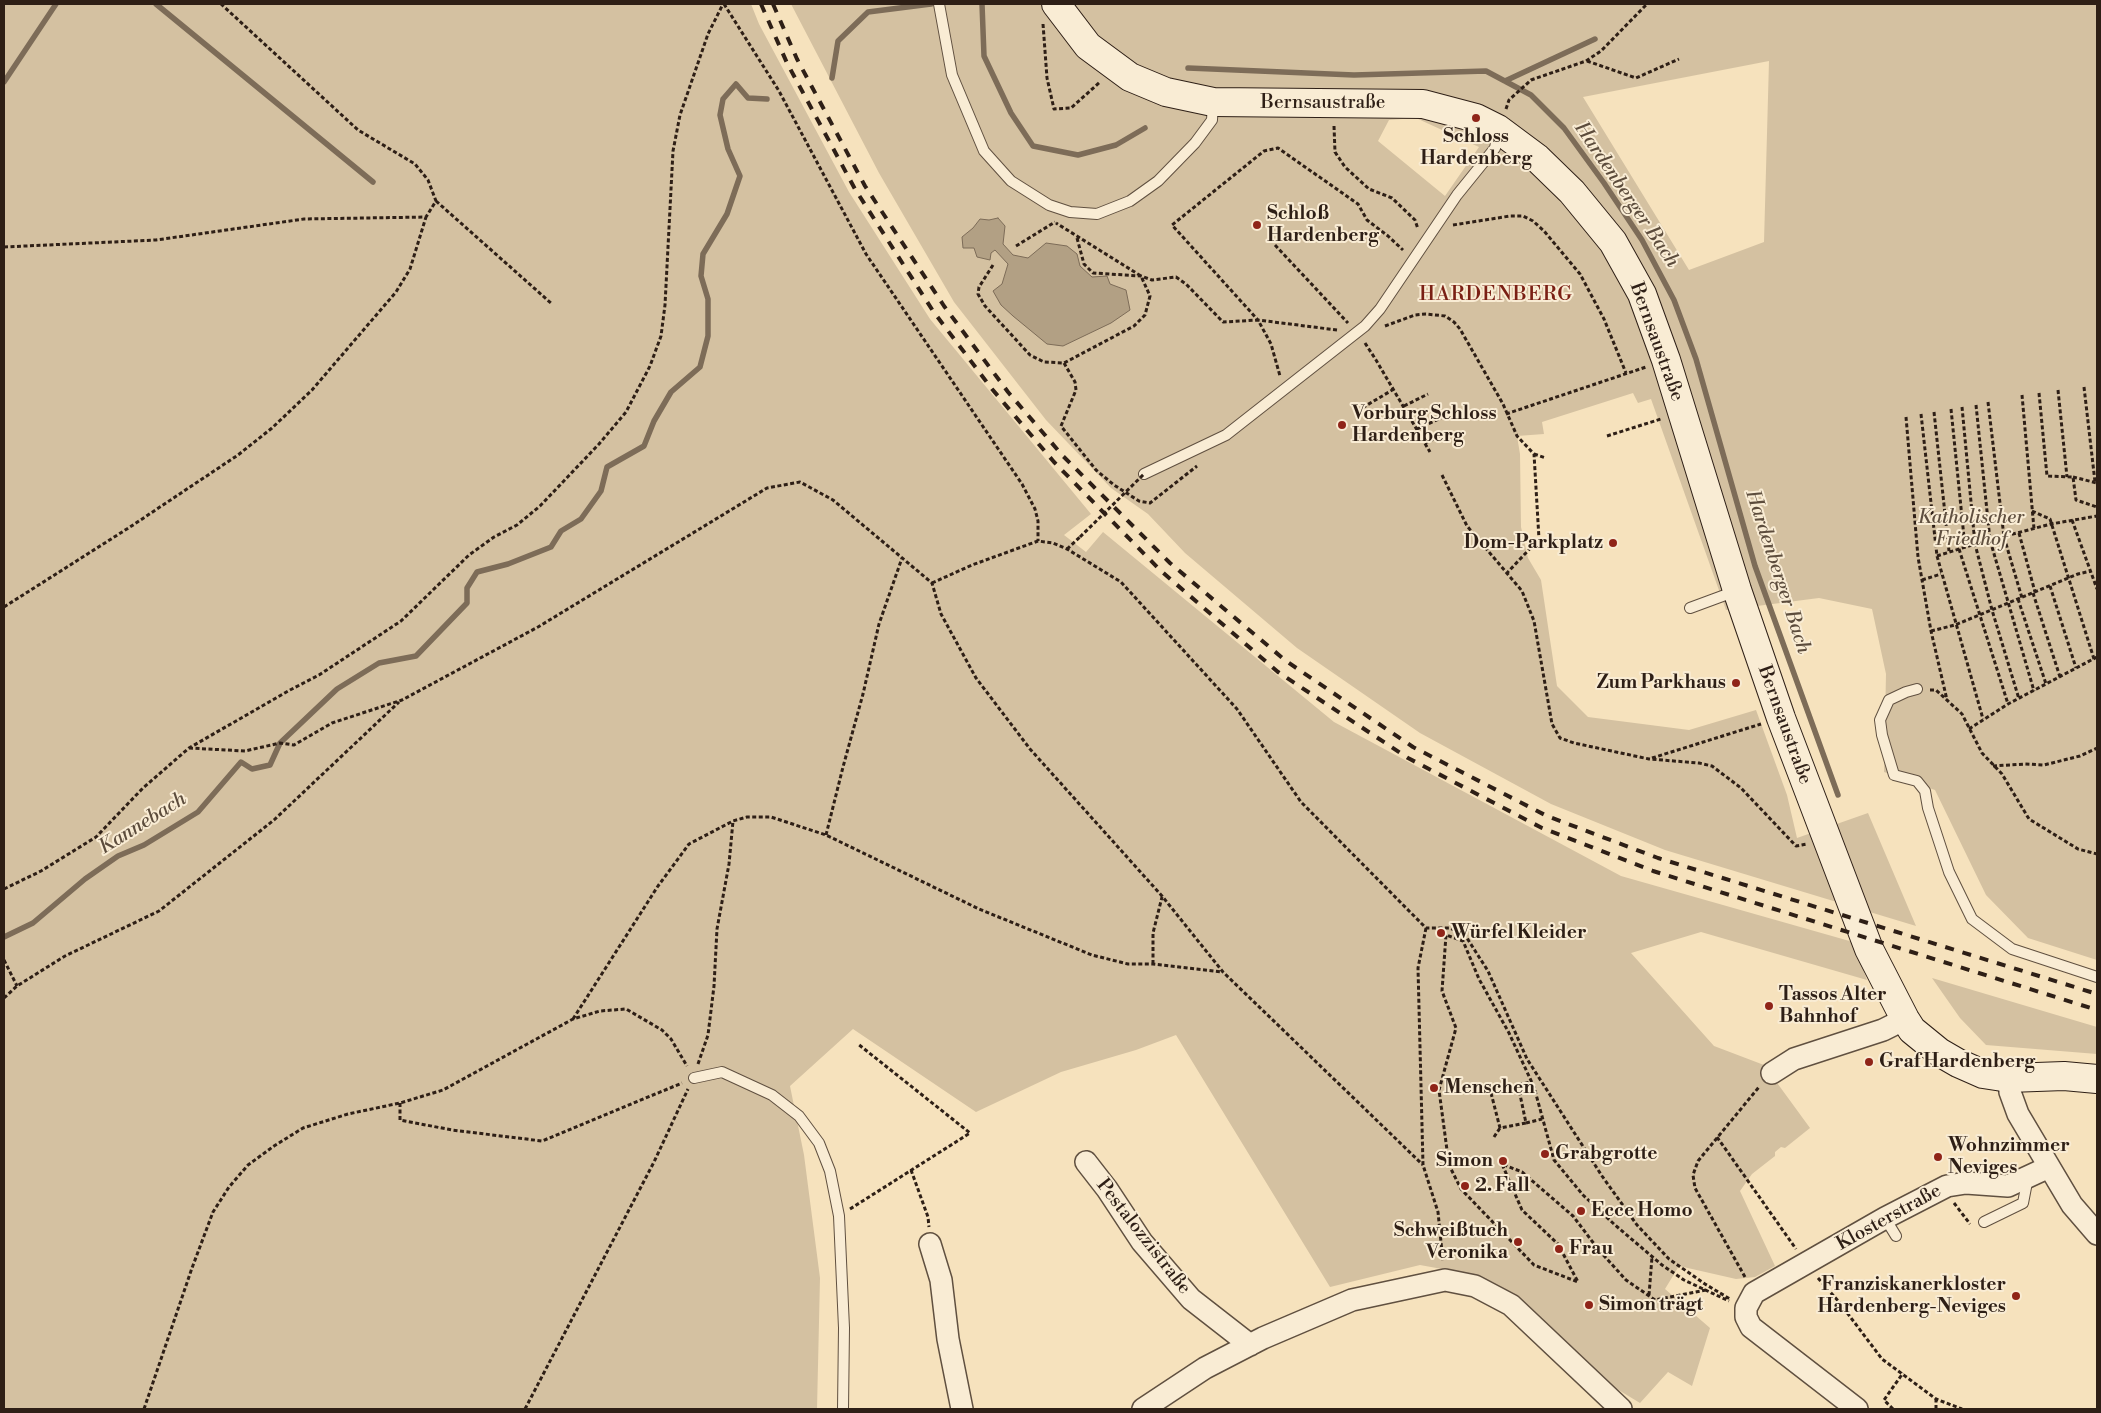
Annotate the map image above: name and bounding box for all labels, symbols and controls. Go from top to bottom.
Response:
street label: Bernsaustraße [1261,92,1385,114]
marker: Schloss Hardenberg [1470,112,1482,124]
water label: Hardenberger Bach [1568,118,1684,272]
place label: Schloss Hardenberg [1420,126,1532,170]
place label: Schloß Hardenberg [1267,203,1379,247]
marker: Schloß Hardenberg [1251,219,1263,231]
street label: Bernsaustraße [1624,279,1688,405]
district label: HARDENBERG [1418,283,1574,307]
place label: Vorburg Schloss Hardenberg [1352,403,1497,447]
marker: Vorburg Schloss Hardenberg [1336,419,1348,431]
water label: Hardenberger Bach [1739,487,1815,657]
park label: Katholischer Friedhof [1918,507,2024,551]
place label: Dom-Parkplatz [1464,532,1603,554]
marker: Dom-Parkplatz [1607,537,1619,549]
street label: Bernsaustraße [1752,662,1816,788]
place label: Zum Parkhaus [1597,672,1726,694]
marker: Zum Parkhaus [1730,677,1742,689]
water label: Kannebach [95,788,191,860]
place label: Würfel Kleider [1451,922,1587,944]
marker: Würfel Kleider [1435,927,1447,939]
place label: Tassos Alter Bahnhof [1779,984,1887,1028]
marker: Tassos Alter Bahnhof [1763,1000,1775,1012]
place label: Graf Hardenberg [1879,1051,2035,1073]
marker: Graf Hardenberg [1863,1056,1875,1068]
place label: Menschen [1444,1077,1535,1099]
marker: Menschen [1428,1082,1440,1094]
place label: Wohnzimmer Neviges [1948,1135,2070,1179]
place label: Grabgrotte [1555,1143,1657,1165]
marker: Grabgrotte [1539,1148,1551,1160]
place label: Simon [1436,1150,1493,1172]
marker: Wohnzimmer Neviges [1932,1151,1944,1163]
marker: Simon [1497,1155,1509,1167]
street label: Pestalozzistraße [1091,1175,1195,1299]
place label: 2. Fall [1475,1175,1530,1197]
marker: 2. Fall [1459,1180,1471,1192]
street label: Klosterstraße [1833,1180,1945,1256]
place label: Ecce Homo [1591,1200,1693,1222]
marker: Ecce Homo [1575,1205,1587,1217]
place label: Schweißtuch Veronika [1394,1220,1508,1264]
marker: Schweißtuch Veronika [1512,1236,1524,1248]
place label: Frau [1569,1238,1613,1260]
marker: Frau [1553,1243,1565,1255]
place label: Franziskanerkloster Hardenberg-Neviges [1817,1274,2006,1318]
marker: Franziskanerkloster Hardenberg-Neviges [2010,1290,2022,1302]
place label: Simon trägt [1599,1294,1703,1316]
marker: Simon trägt [1583,1299,1595,1311]

